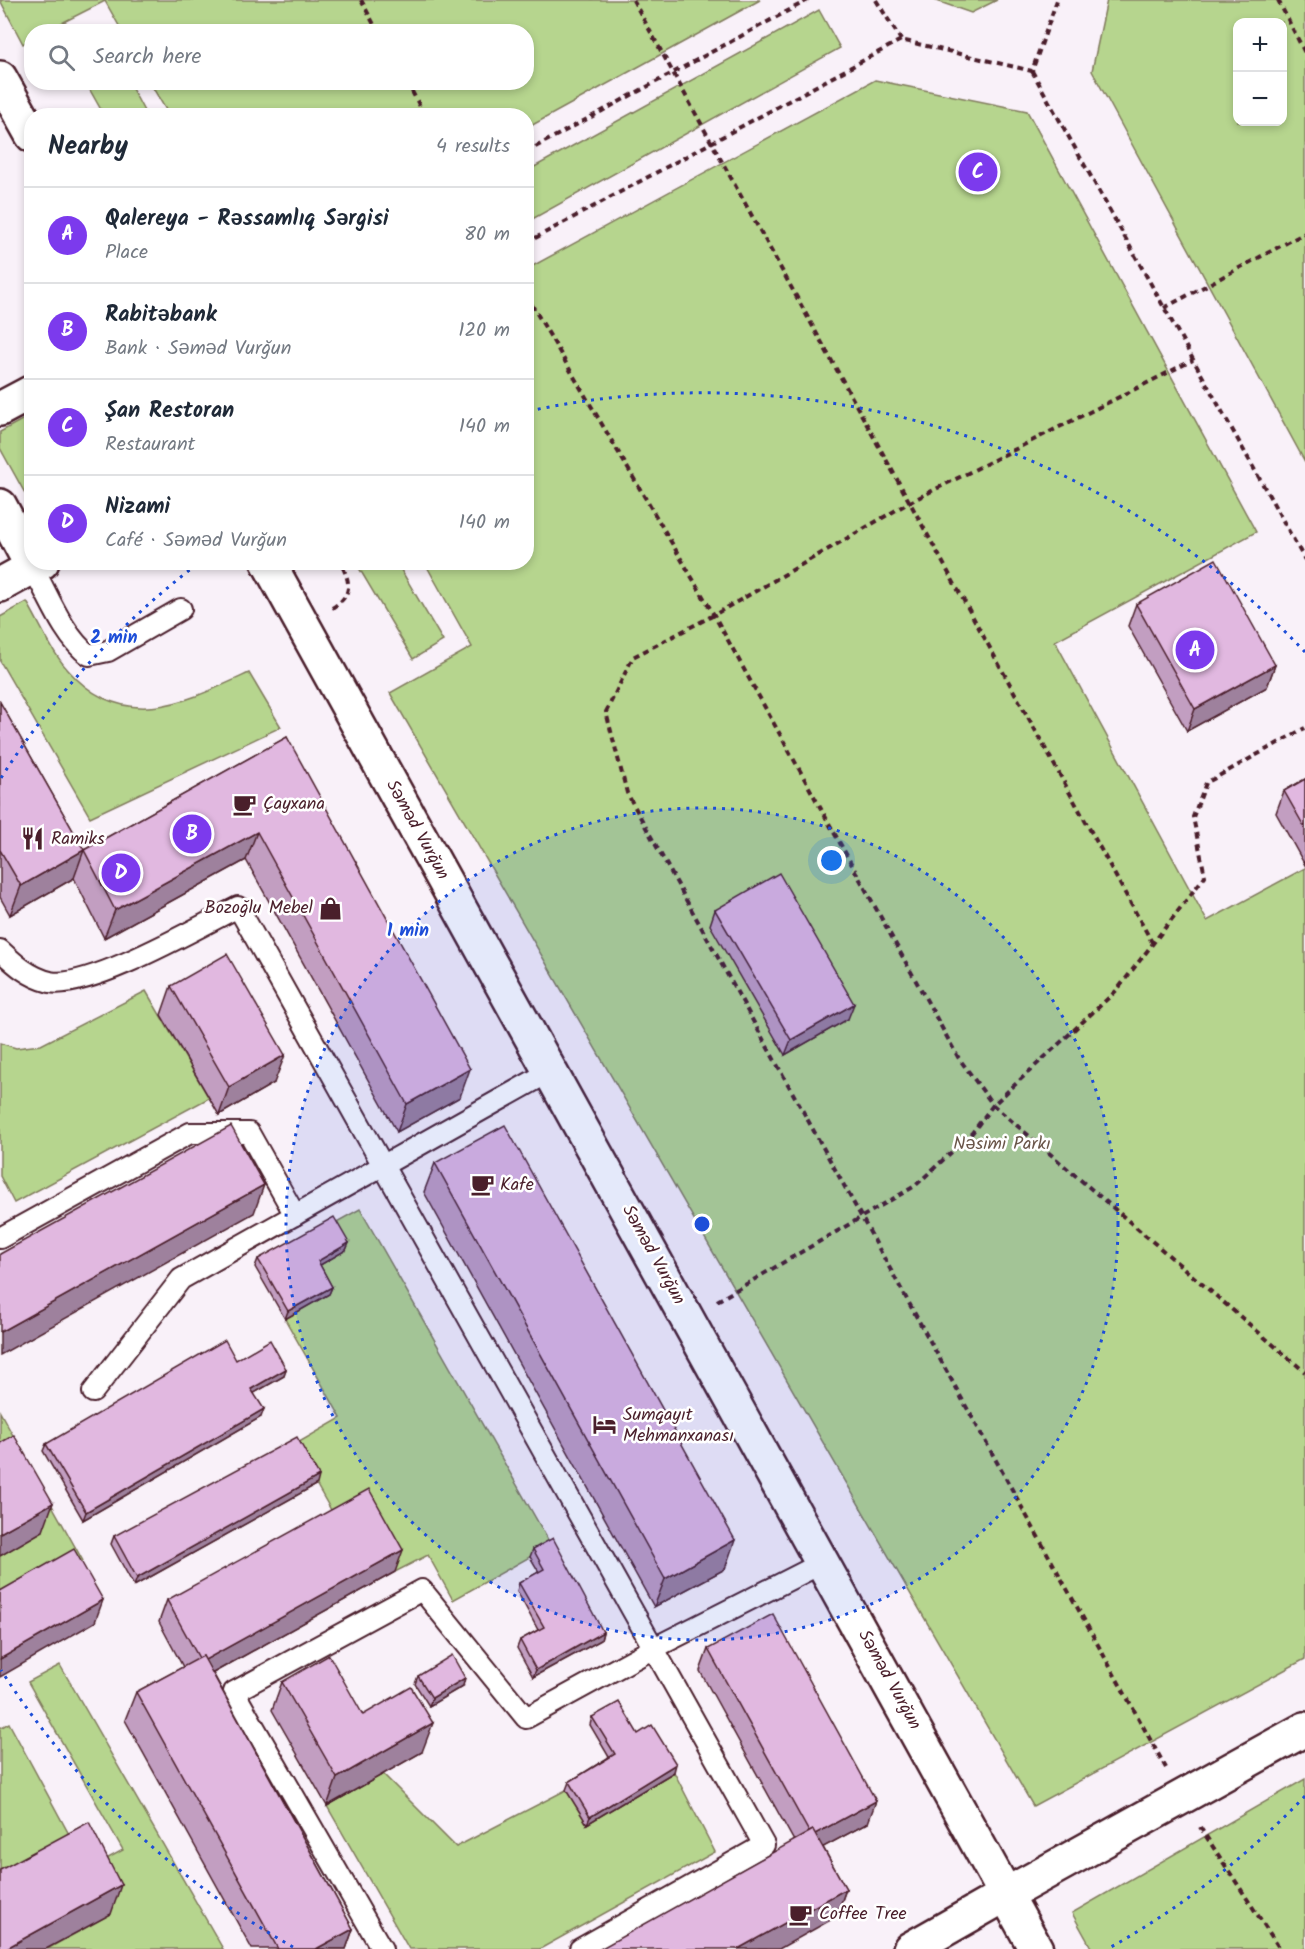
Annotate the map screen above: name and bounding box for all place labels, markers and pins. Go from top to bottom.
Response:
pin: C [958,150,998,195]
pin: A [1176,628,1214,672]
place label: Çayxana [263,790,325,819]
cafe icon: Çayxana [232,791,258,817]
pin: B [172,812,212,856]
place label: Ramiks [51,825,105,854]
restaurant icon: Ramiks [20,826,46,852]
pin: D [102,850,140,896]
place label: Bozoğlu Mebel [204,894,314,923]
shop icon: Bozoğlu Mebel [318,895,344,921]
place label: Kafe [500,1171,534,1200]
cafe icon: Kafe [469,1172,495,1198]
centre of rings [692,1214,712,1234]
place label: Sumqayıt Mehmanxanası [623,1401,734,1451]
hotel icon: Sumqayıt Mehmanxanası [592,1412,618,1438]
place label: Coffee Tree [819,1900,907,1929]
cafe icon: Coffee Tree [788,1901,814,1927]

